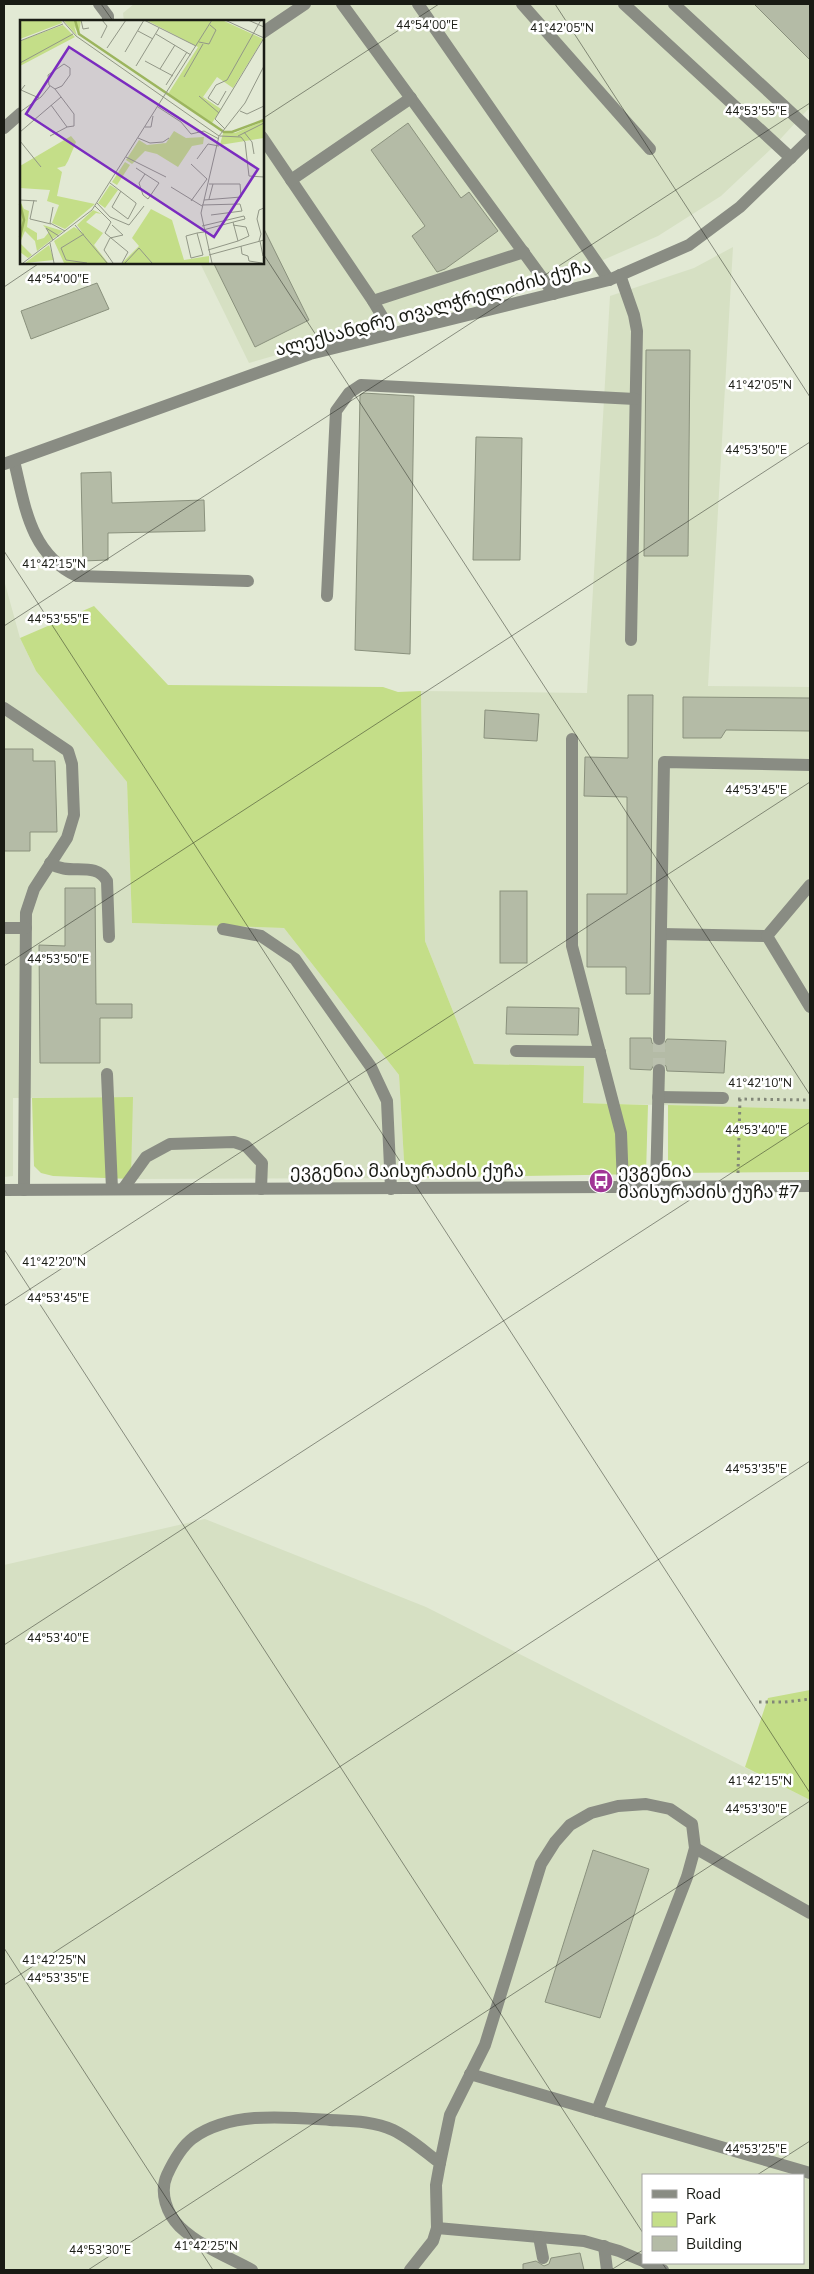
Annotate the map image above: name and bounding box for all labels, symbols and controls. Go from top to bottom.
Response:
text: 44°54'00"E [396,17,458,33]
inset map [20,20,264,264]
text: 41°42'05"N [530,20,594,36]
text: 44°53'55"E [725,103,787,119]
street label: ალექსანდრე თვალჭრელიძის ქუჩა [272,254,594,362]
text: 44°54'00"E [27,271,89,287]
text: 41°42'05"N [728,377,792,393]
text: 44°53'50"E [725,442,787,458]
text: 41°42'15"N [22,556,86,572]
text: 44°53'55"E [27,611,89,627]
text: 44°53'45"E [725,782,787,798]
text: 44°53'50"E [27,951,89,967]
text: 41°42'10"N [728,1075,792,1091]
text: 44°53'40"E [725,1122,787,1138]
street label: ევგენია მაისურაძის ქუჩა [290,1159,524,1183]
place label: ევგენია მაისურაძის ქუჩა #7 [618,1159,800,1204]
bus stop icon: ევგენია მაისურაძის ქუჩა #7 [588,1168,614,1194]
text: 41°42'20"N [22,1254,86,1270]
text: 44°53'45"E [27,1290,89,1306]
text: 44°53'35"E [725,1461,787,1477]
text: 44°53'40"E [27,1630,89,1646]
text: 41°42'15"N [728,1773,792,1789]
text: 44°53'30"E [725,1801,787,1817]
text: 41°42'25"N [22,1952,86,1968]
text: 44°53'35"E [27,1970,89,1986]
text: 44°53'25"E [725,2141,787,2157]
legend [642,2174,804,2264]
text: Road [686,2184,721,2204]
text: Park [686,2209,716,2229]
text: Building [686,2234,742,2254]
text: 41°42'25"N [174,2238,238,2254]
text: 44°53'30"E [69,2242,131,2258]

